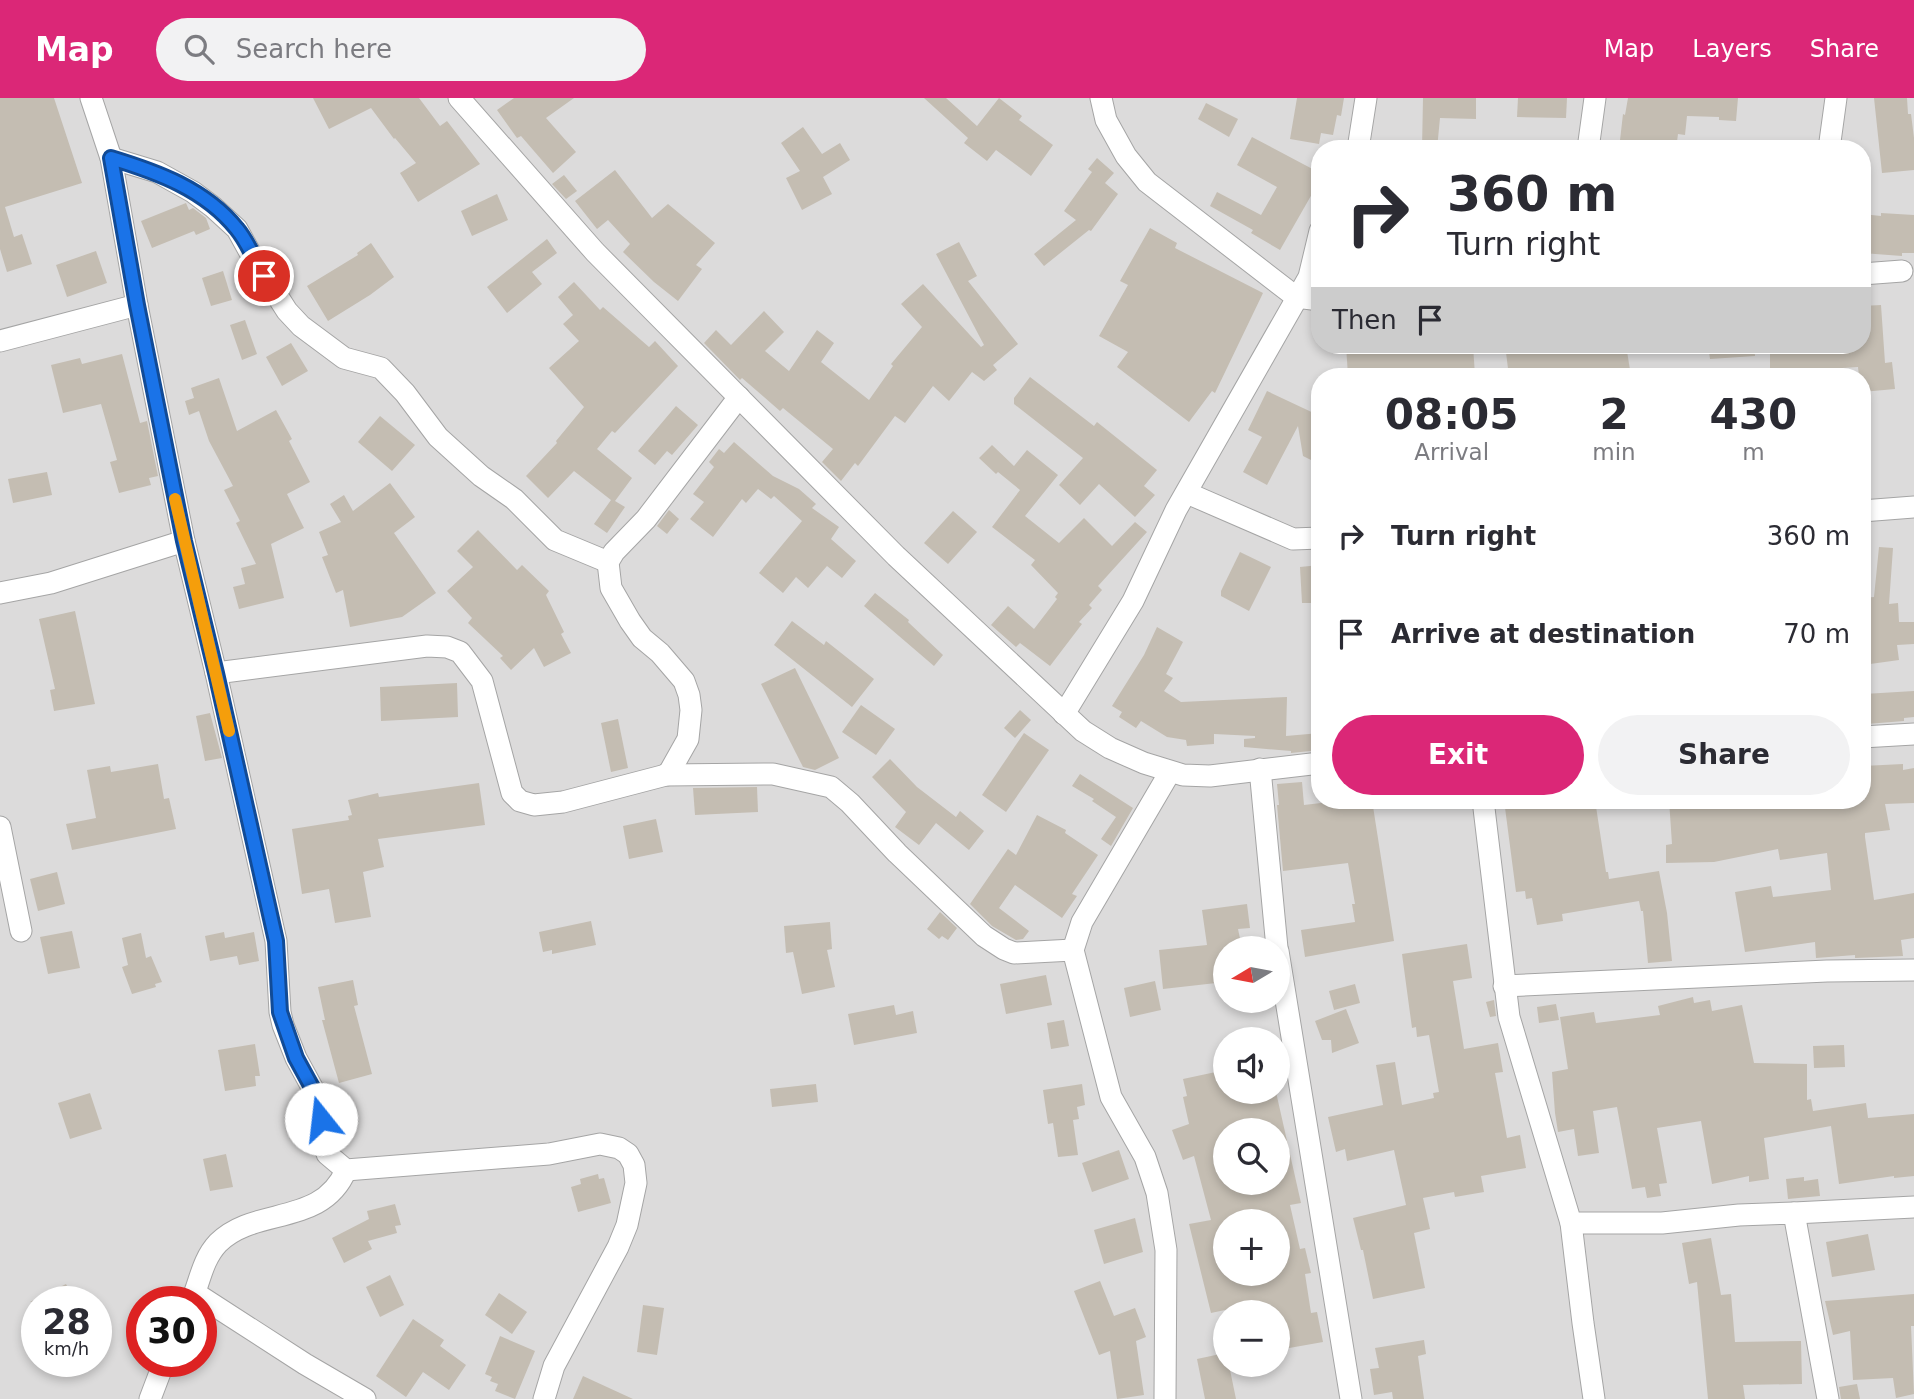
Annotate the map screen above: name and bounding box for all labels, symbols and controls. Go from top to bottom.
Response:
search box [156,18,646,81]
text: Map [35,30,114,69]
icon: search [180,30,218,68]
text: Search here [236,34,392,64]
text: Map [1604,35,1654,63]
text: Layers [1692,35,1772,63]
text: Share [1810,35,1879,63]
text: 360 m [1447,166,1617,223]
icon: right [1332,168,1423,259]
text: Turn right [1447,225,1600,263]
pin [234,246,294,306]
icon: arrive [245,257,283,295]
icon: arrive [1411,301,1449,339]
text: Then [1332,305,1397,335]
text: 08:05 [1385,390,1519,439]
text: 2 [1599,390,1629,439]
text: 430 [1710,390,1797,439]
text: Arrival [1414,439,1489,465]
text: min [1592,439,1636,465]
text: m [1742,439,1765,465]
icon: right [1332,517,1370,555]
text: Turn right [1391,521,1536,551]
text: 360 m [1767,521,1850,551]
icon: arrive [1332,615,1370,653]
text: Arrive at destination [1391,619,1695,649]
text: 70 m [1783,619,1850,649]
button: Exit [1332,715,1584,795]
button: Share [1598,715,1850,795]
north arrow [1213,936,1290,1013]
map controls [1213,936,1290,1377]
button: sound [1213,1027,1290,1104]
position arrow [284,1082,358,1156]
button: search [1213,1118,1290,1195]
button: + [1213,1209,1290,1286]
speed limit sign: 30 [126,1286,217,1377]
button: − [1213,1300,1290,1377]
text: 28 [42,1302,91,1342]
text: km/h [44,1338,89,1359]

